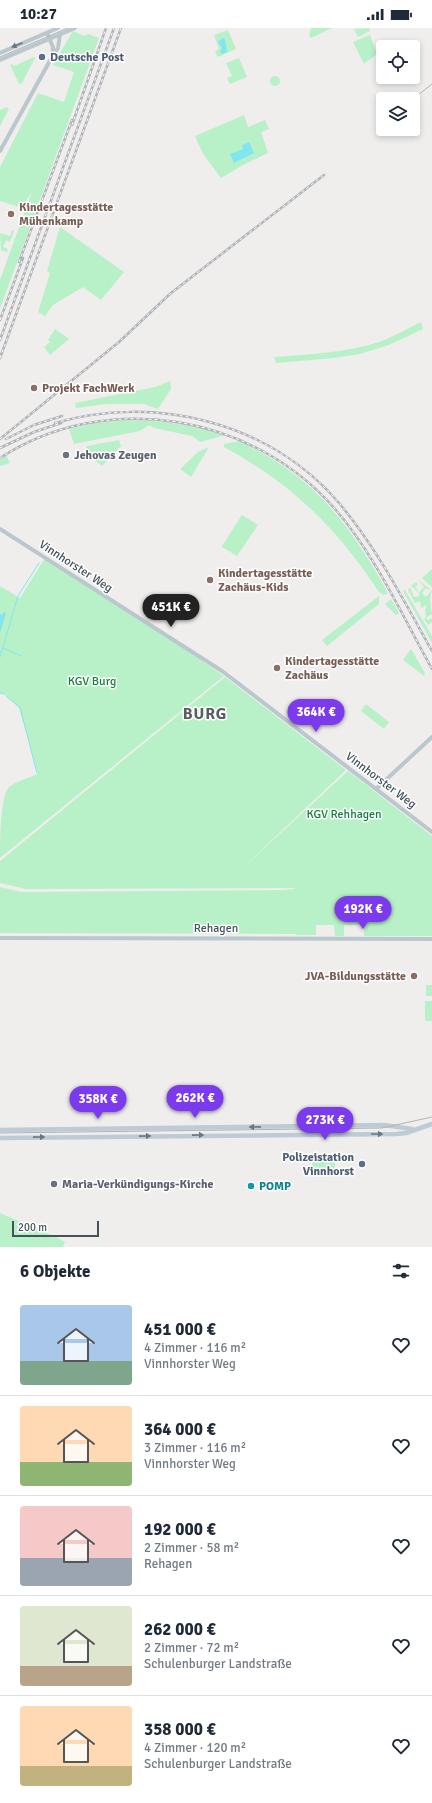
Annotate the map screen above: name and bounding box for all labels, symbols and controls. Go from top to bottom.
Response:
text: 10:27 [20,5,57,23]
map controls [376,40,420,136]
button: locate [376,40,420,84]
one-way arrow [12,42,23,48]
place label: Deutsche Post [50,50,125,65]
marker: Deutsche Post [37,52,47,62]
button: layers [376,92,420,136]
place label: Kindertagesstätte Mühenkamp [19,200,113,229]
marker: Kindertagesstätte Mühenkamp [6,209,16,219]
place label: Projekt FachWerk [42,381,135,396]
marker: Projekt FachWerk [29,383,39,393]
place label: Jehovas Zeugen [74,448,157,463]
marker: Jehovas Zeugen [61,450,71,460]
street label: Vinnhorster Weg [36,537,115,596]
place label: Kindertagesstätte Zachäus-Kids [218,566,312,595]
marker: Kindertagesstätte Zachäus-Kids [205,575,215,585]
pin: 451K € [138,594,204,628]
text: 451K € [151,599,191,615]
place label: Kindertagesstätte Zachäus [285,654,379,683]
marker: Kindertagesstätte Zachäus [272,663,282,673]
park label: KGV Burg [68,674,116,689]
pin: 364K € [283,699,349,733]
district label: BURG [183,704,227,724]
text: 364K € [296,704,336,720]
street label: Vinnhorster Weg [342,749,419,812]
park label: KGV Rehhagen [306,807,382,822]
pin: 192K € [330,896,396,930]
text: 192K € [343,901,383,917]
street label: Rehagen [194,921,238,936]
place label: JVA-Bildungsstätte [305,969,406,984]
marker: JVA-Bildungsstätte [409,971,419,981]
pin: 262K € [162,1085,228,1119]
pin: 358K € [65,1086,131,1120]
text: 262K € [175,1090,215,1106]
text: 358K € [78,1091,118,1107]
pin: 273K € [292,1107,358,1141]
text: 273K € [305,1112,345,1128]
one-way arrow [248,1124,261,1130]
one-way arrow [371,1131,384,1137]
one-way arrow [192,1132,205,1138]
one-way arrow [139,1133,152,1139]
one-way arrow [33,1134,46,1140]
place label: Polizeistation Vinnhorst [282,1150,354,1179]
marker: Polizeistation Vinnhorst [357,1159,367,1169]
place label: Maria-Verkündigungs-Kirche [62,1177,213,1192]
marker: Maria-Verkündigungs-Kirche [49,1179,59,1189]
place label: POMP [259,1179,291,1194]
marker: POMP [246,1181,256,1191]
scale bar [12,1219,99,1238]
text: 200 m [18,1221,47,1234]
icon: filters [390,1260,412,1282]
text: 6 Objekte [20,1261,91,1282]
text: 451 000 € [144,1319,216,1340]
icon: home [52,1321,100,1369]
icon: heart [390,1334,412,1356]
text: 4 Zimmer · 116 m² [144,1340,246,1356]
text: Vinnhorster Weg [144,1356,236,1372]
text: 364 000 € [144,1419,216,1440]
icon: home [52,1422,100,1470]
icon: heart [390,1435,412,1457]
text: 3 Zimmer · 116 m² [144,1440,246,1456]
text: Vinnhorster Weg [144,1456,236,1472]
text: 192 000 € [144,1519,216,1540]
icon: home [52,1522,100,1570]
icon: heart [390,1535,412,1557]
text: 2 Zimmer · 58 m² [144,1540,239,1556]
text: Rehagen [144,1556,192,1572]
text: 262 000 € [144,1619,216,1640]
icon: home [52,1622,100,1670]
icon: heart [390,1635,412,1657]
text: 2 Zimmer · 72 m² [144,1640,239,1656]
text: Schulenburger Landstraße [144,1656,292,1672]
text: 358 000 € [144,1719,216,1740]
icon: home [52,1722,100,1770]
icon: heart [390,1735,412,1757]
text: 4 Zimmer · 120 m² [144,1740,246,1756]
text: Schulenburger Landstraße [144,1756,292,1772]

